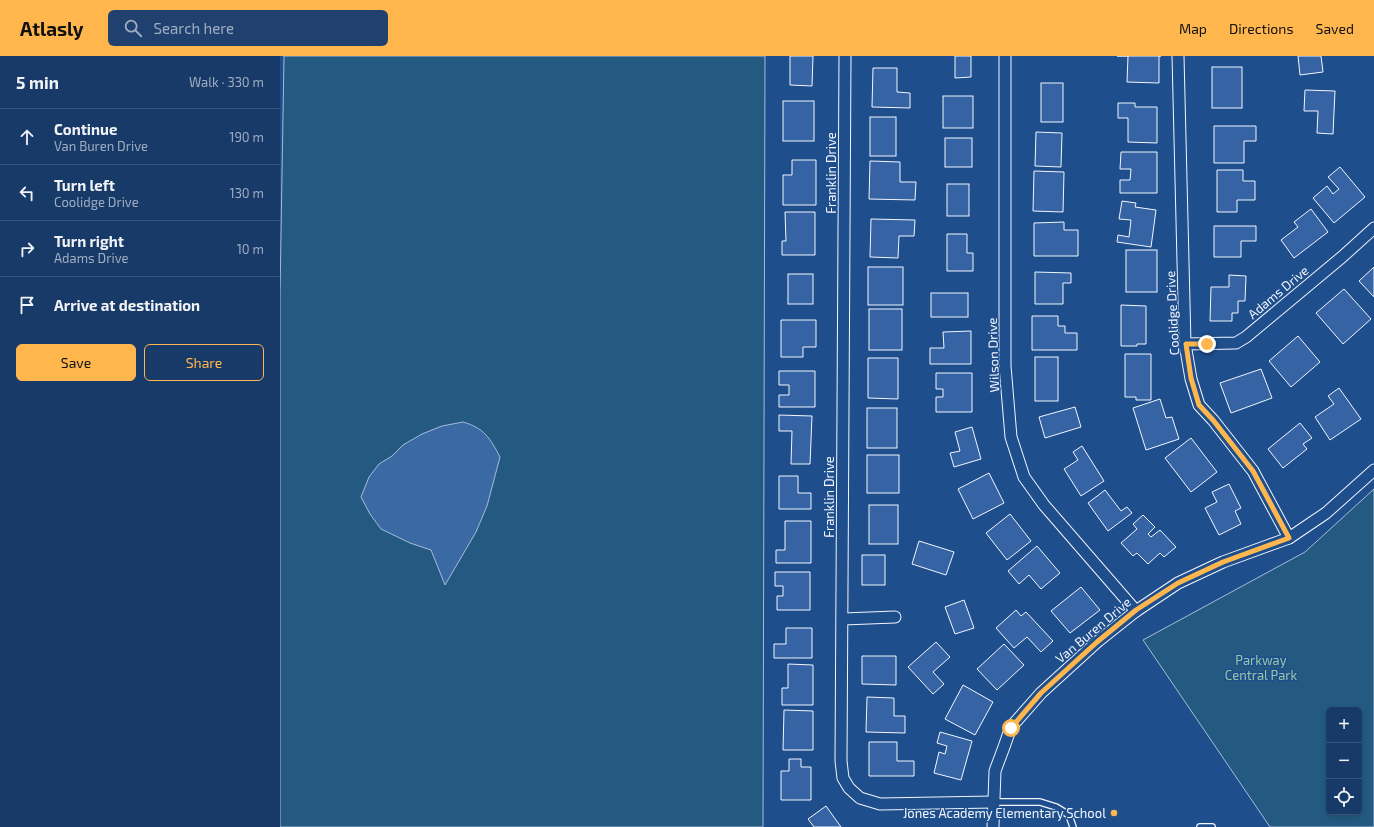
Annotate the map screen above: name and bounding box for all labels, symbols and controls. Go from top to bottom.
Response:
search box [108,10,388,46]
text: Atlasly [20,17,84,40]
icon: search [122,17,144,39]
text: Search here [154,19,234,37]
text: Map [1179,20,1207,37]
text: Directions [1229,20,1294,37]
text: Saved [1316,20,1354,37]
text: 5 min [16,72,59,92]
text: Walk · 330 m [189,74,264,90]
text: Continue [54,120,117,138]
icon: ahead [16,126,38,148]
text: 190 m [229,129,264,145]
street label: Franklin Drive [823,132,839,214]
text: Van Buren Drive [54,138,148,154]
text: Turn left [54,176,115,194]
icon: left [16,182,38,204]
text: 130 m [229,185,264,201]
text: Coolidge Drive [54,194,139,210]
text: Turn right [54,232,124,250]
icon: right [16,238,38,260]
text: 10 m [237,241,264,257]
text: Adams Drive [54,250,128,266]
street label: Adams Drive [1244,262,1312,322]
street label: Coolidge Drive [1162,270,1182,356]
icon: arrive [16,294,38,316]
text: Arrive at destination [54,296,200,314]
street label: Wilson Drive [984,317,1002,393]
route end [1198,335,1216,353]
button: Save [16,344,136,381]
button: Share [144,344,264,381]
street label: Franklin Drive [821,456,837,538]
street label: Van Buren Drive [1052,594,1134,666]
park label: Parkway Central Park [1225,652,1298,683]
map controls [1326,707,1362,815]
button: + [1326,707,1362,743]
route start [1002,719,1020,737]
button: − [1326,743,1362,779]
button: locate [1326,779,1362,815]
place label: Jones Academy Elementary School [903,805,1106,821]
marker: Jones Academy Elementary School [1109,808,1119,818]

